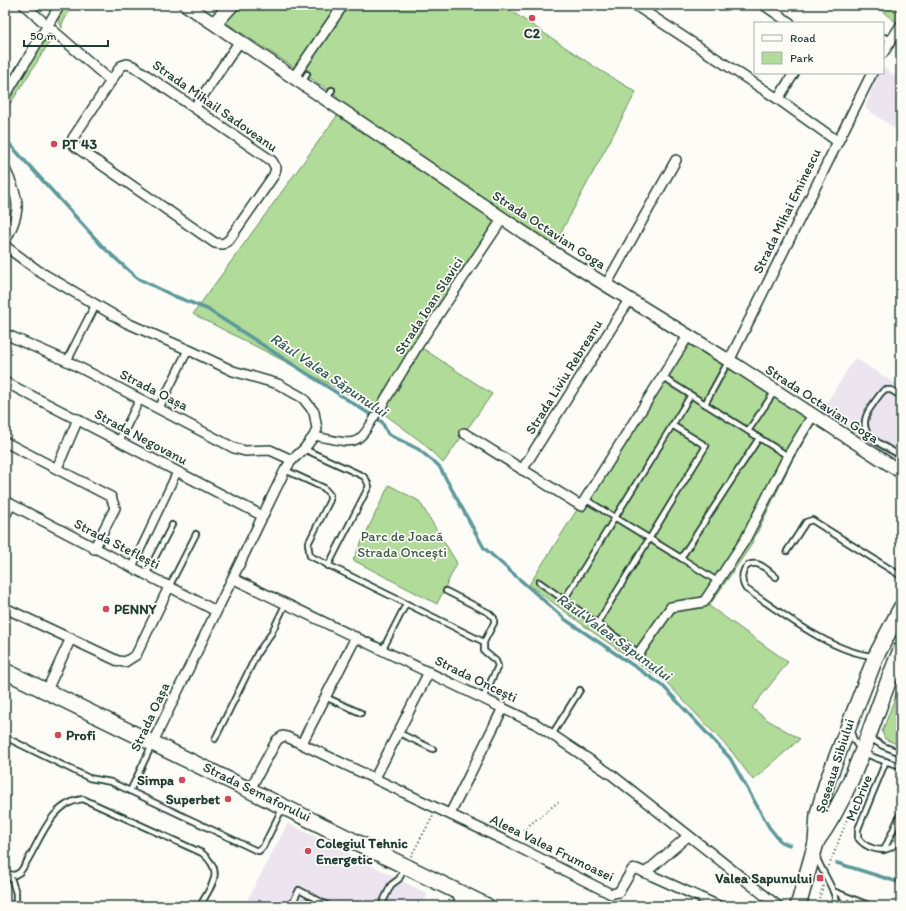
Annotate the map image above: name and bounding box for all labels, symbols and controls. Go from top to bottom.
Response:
marker: C2 [527,13,537,23]
scale bar [24,22,108,48]
legend [754,22,884,74]
place label: C2 [524,25,541,42]
text: 50 m [30,29,56,43]
text: Road [790,31,816,45]
text: Park [790,51,814,65]
street label: Strada Mihail Sadoveanu [149,56,281,156]
place label: PT 43 [62,136,97,153]
marker: PT 43 [49,139,59,149]
street label: Strada Mihai Eminescu [749,145,825,276]
street label: Strada Octavian Goga [489,187,609,273]
street label: Strada Ioan Slavici [391,254,467,358]
street label: Strada Liviu Rebreanu [522,316,606,438]
water label: Râul Valea Săpunului [267,329,393,422]
street label: Strada Octavian Goga [762,361,882,447]
street label: Strada Oașa [117,366,192,415]
street label: Strada Negovanu [92,405,191,469]
street label: Strada Steflești [71,515,163,573]
park label: Parc de Joacă Strada Oncești [357,528,447,561]
water label: Râul Valea Săpunului [553,589,677,686]
place label: PENNY [114,601,158,618]
marker: PENNY [101,604,111,614]
street label: Strada Oncești [432,652,520,706]
street label: Strada Oașa [127,679,174,754]
street label: Șoseaua Sibiului [812,717,858,815]
place label: Profi [66,727,96,744]
marker: Profi [53,730,63,740]
street label: Strada Semaforului [200,758,314,826]
place label: Simpa [137,772,174,789]
street label: McDrive [842,772,876,824]
marker: Simpa [177,775,187,785]
place label: Superbet [166,791,221,808]
marker: Superbet [223,794,233,804]
street label: Aleea Valea Frumoasei [487,811,617,885]
place label: Colegiul Tehnic Energetic [316,835,408,868]
marker: Colegiul Tehnic Energetic [303,846,313,856]
place label: Valea Sapunului [715,870,812,887]
marker: Valea Sapunului [815,873,825,883]

